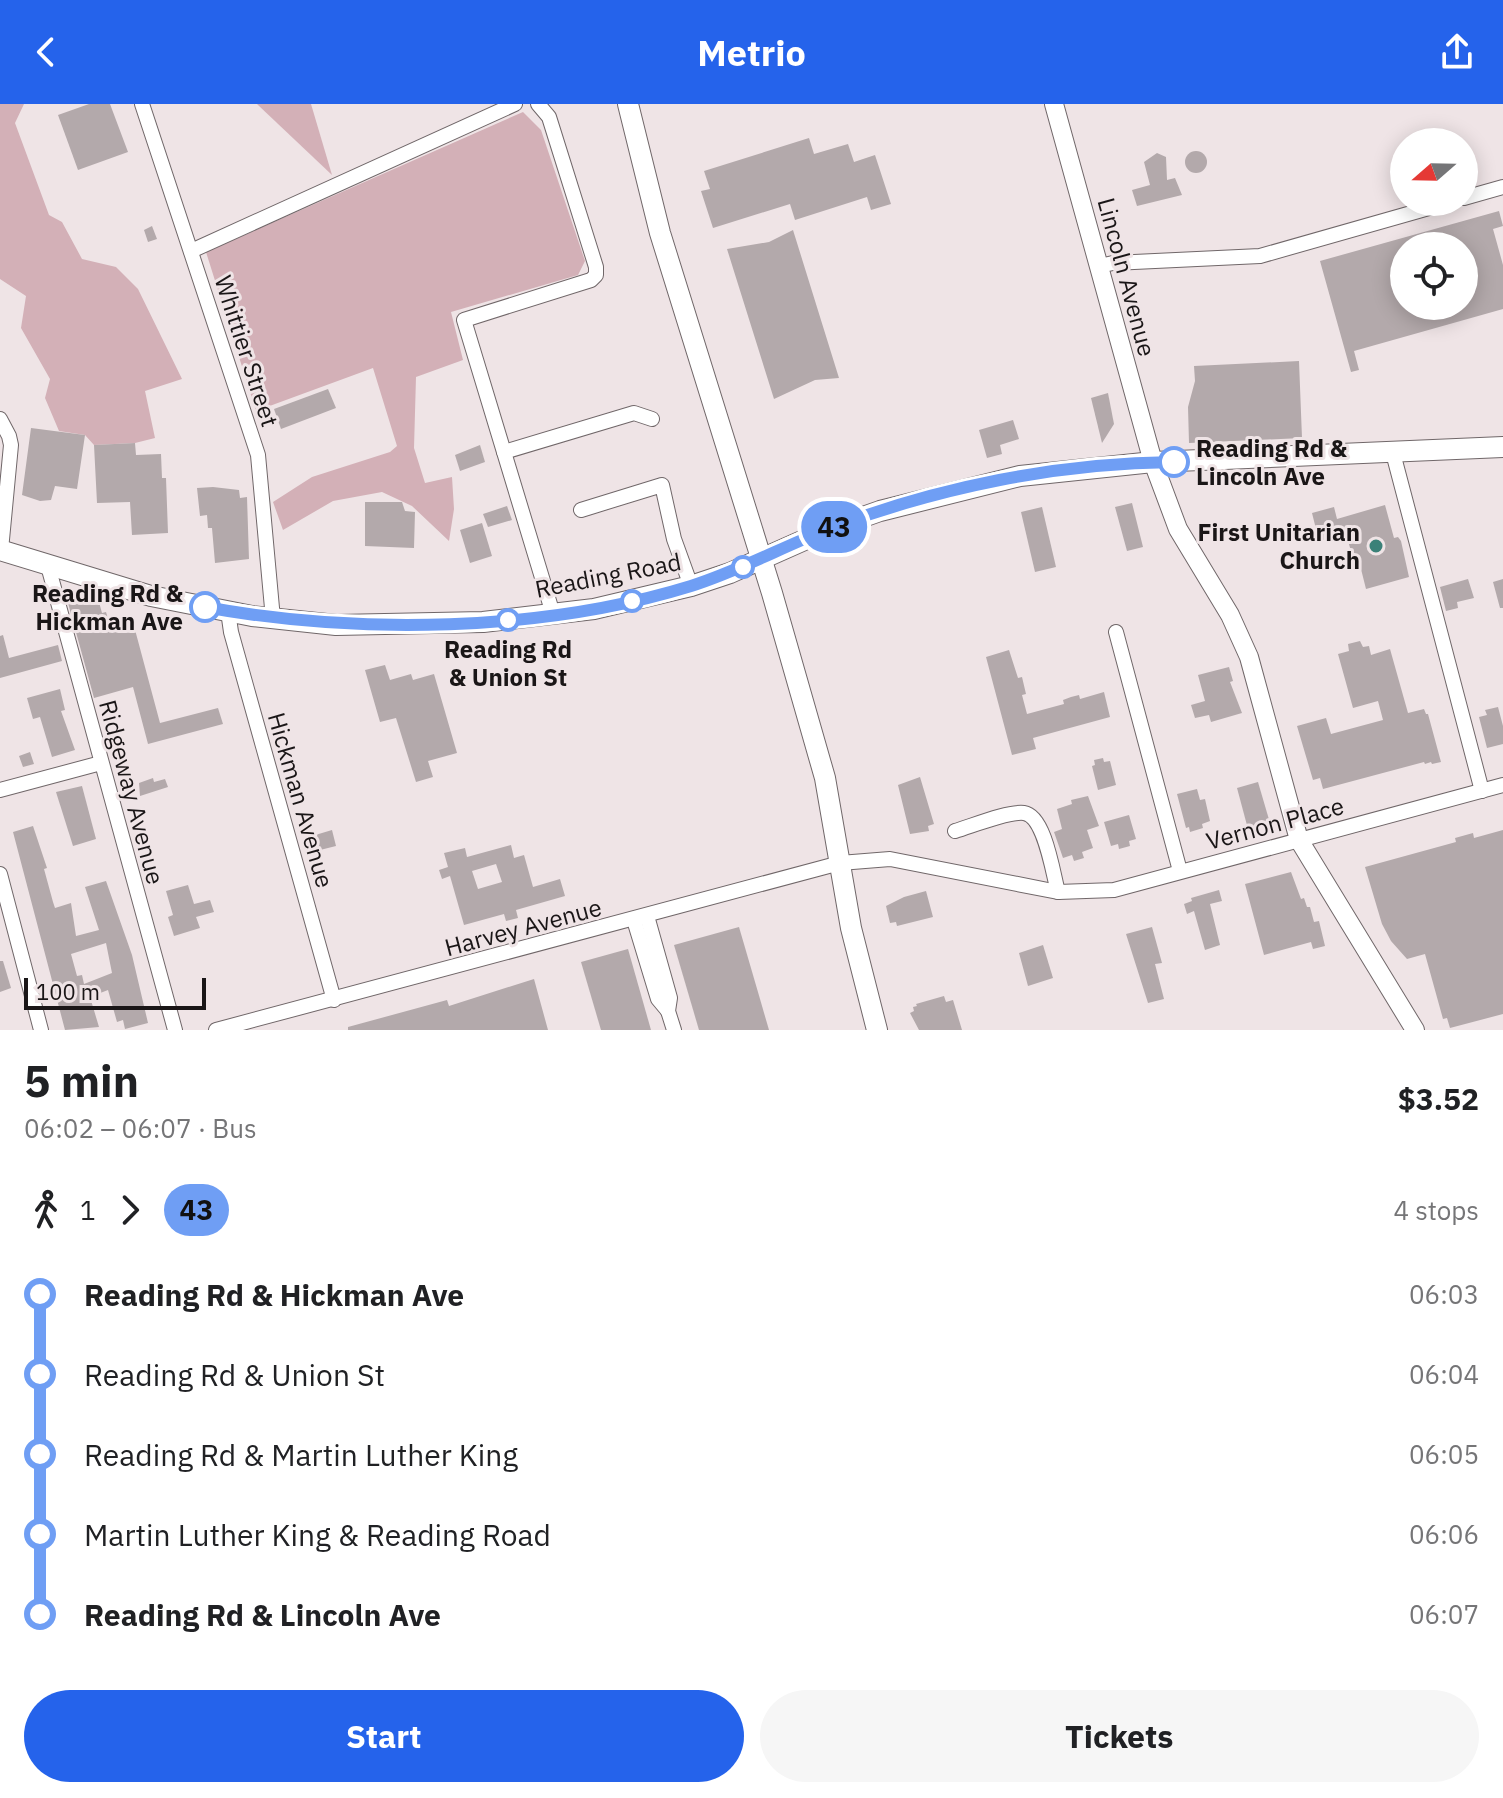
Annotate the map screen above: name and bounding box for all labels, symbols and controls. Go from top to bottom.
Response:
text: Metrio [697,29,806,76]
icon: back [24,30,68,74]
icon: share [1435,30,1479,74]
north arrow [1390,128,1478,216]
map controls [1390,128,1478,320]
street label: Lincoln Avenue [1090,194,1164,360]
button: locate [1390,232,1478,320]
street label: Whittier Street [208,271,286,431]
place label: Reading Rd & Lincoln Ave [1196,432,1348,492]
marker: Reading Rd & Lincoln Ave [1159,447,1189,477]
line badge: 43 [798,501,870,553]
text: 43 [817,508,851,545]
place label: First Unitarian Church [1197,516,1360,576]
marker: First Unitarian Church [1367,537,1385,555]
street label: Reading Road [532,545,684,605]
unlabelled marker [732,556,754,578]
place label: Reading Rd & Hickman Ave [32,577,184,637]
unlabelled marker [621,590,643,612]
marker: Reading Rd & Hickman Ave [190,592,220,622]
marker: Reading Rd & Union St [497,609,519,631]
place label: Reading Rd & Union St [444,633,572,693]
street label: Ridgeway Avenue [92,696,172,888]
street label: Hickman Avenue [261,709,341,891]
street label: Vernon Place [1203,789,1347,857]
street label: Harvey Avenue [441,891,605,963]
scale bar [24,974,206,1010]
text: 100 m [36,977,100,1006]
text: 5 min [24,1052,139,1109]
text: $3.52 [1398,1079,1479,1118]
text: 06:02 – 06:07 · Bus [24,1111,257,1145]
icon: walk [24,1188,68,1232]
icon: forward [108,1188,152,1232]
text: 43 [180,1191,213,1228]
text: 1 [80,1193,96,1227]
text: 4 stops [1393,1193,1479,1227]
text: Reading Rd & Hickman Ave [84,1275,464,1314]
text: 06:03 [1409,1277,1479,1311]
text: Reading Rd & Union St [84,1355,385,1394]
text: 06:04 [1409,1357,1479,1391]
text: Reading Rd & Martin Luther King [84,1435,518,1474]
text: 06:05 [1409,1437,1479,1471]
text: Martin Luther King & Reading Road [84,1515,551,1554]
text: 06:06 [1409,1517,1479,1551]
text: Reading Rd & Lincoln Ave [84,1595,441,1634]
text: 06:07 [1409,1597,1479,1631]
button: Start [24,1690,744,1782]
button: Tickets [760,1690,1479,1782]

